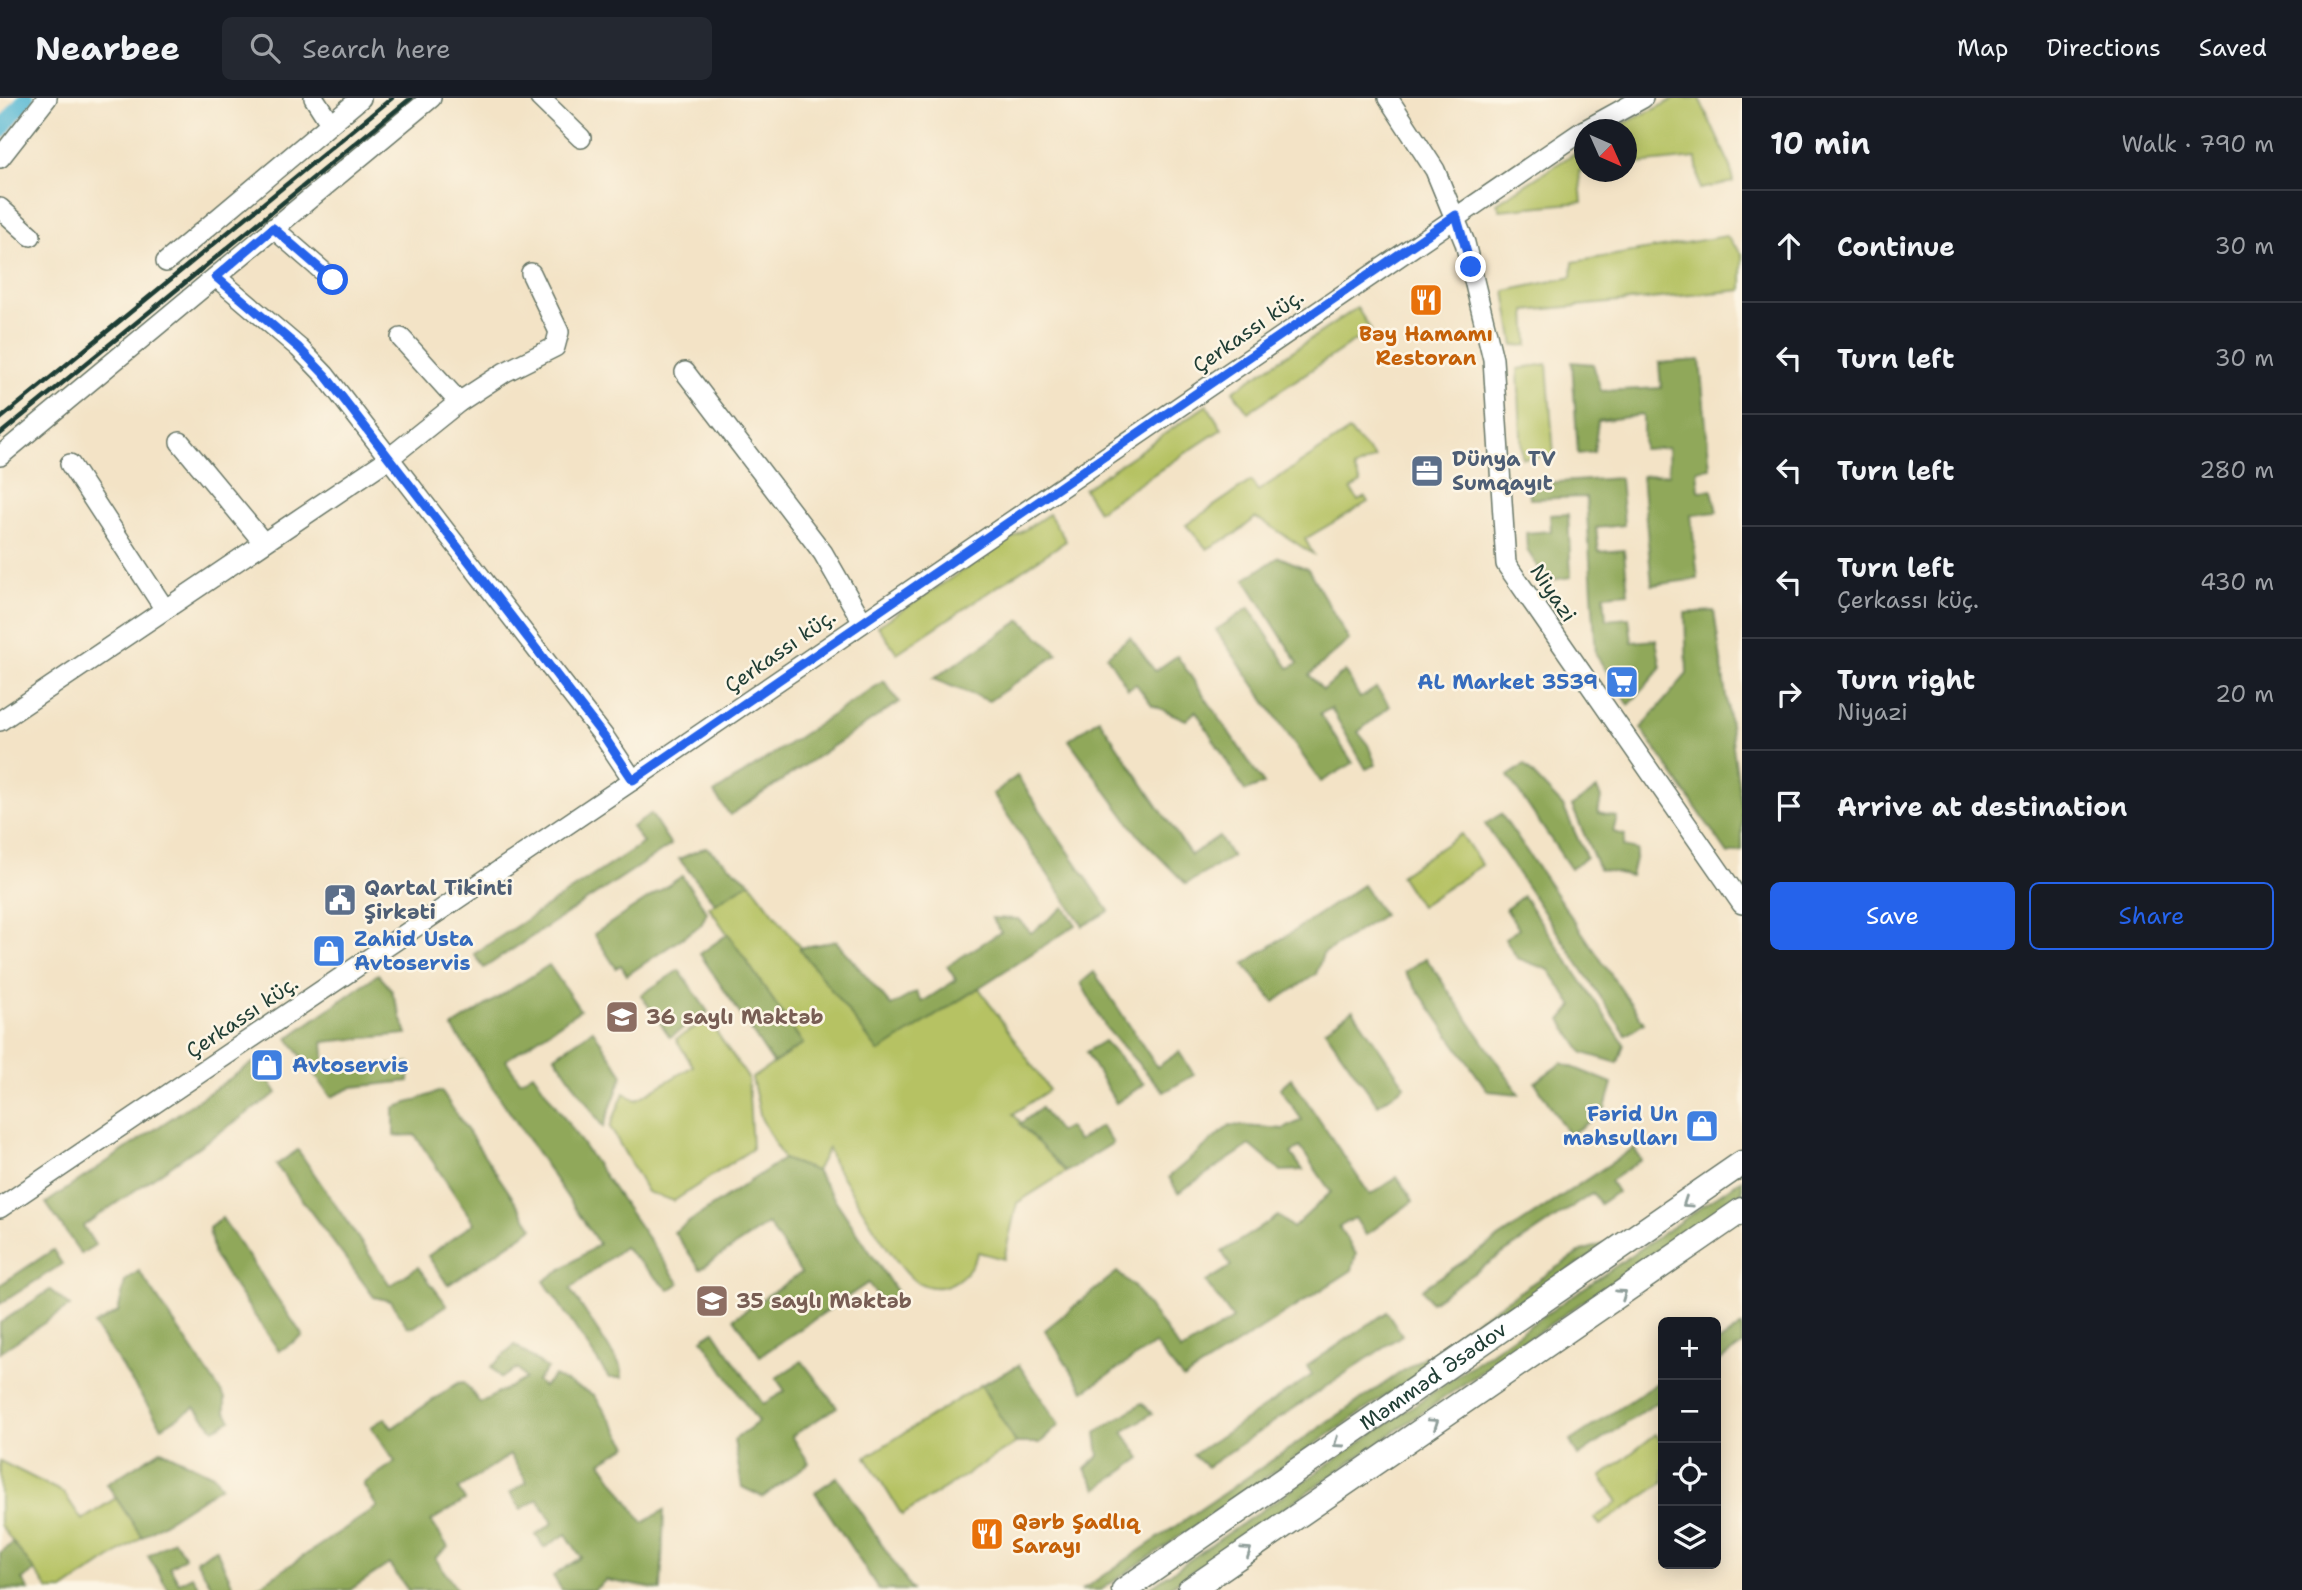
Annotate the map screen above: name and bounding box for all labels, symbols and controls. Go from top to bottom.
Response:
search box [222,17,712,80]
text: Nearbee [35,26,180,71]
icon: search [246,29,284,67]
text: Search here [302,31,451,66]
text: Map [1957,32,2008,64]
text: Directions [2046,32,2161,64]
text: Saved [2199,32,2267,64]
north arrow [1574,119,1637,182]
text: 10 min [1770,123,1870,164]
text: Walk · 790 m [2121,129,2274,159]
icon: ahead [1770,227,1808,265]
text: Continue [1837,229,1955,264]
text: 30 m [2215,231,2274,261]
route end [1455,251,1486,282]
route start [317,264,348,295]
restaurant icon: Bәy Hamamı Restoran [1407,281,1445,319]
street label: Çerkassı küç. [1187,282,1309,380]
place label: Bәy Hamamı Restoran [1359,320,1493,372]
icon: left [1770,339,1808,377]
text: Turn left [1837,341,1954,376]
text: 30 m [2215,343,2274,373]
place label: Dünya TV Sumqayıt [1452,445,1556,497]
icon: left [1770,451,1808,489]
office icon: Dünya TV Sumqayıt [1408,452,1446,490]
text: Turn left [1837,453,1954,488]
text: 280 m [2199,455,2274,485]
text: Turn left [1837,550,1954,585]
street label: Niyazi [1523,558,1583,628]
icon: left [1770,563,1808,601]
text: 430 m [2200,567,2274,597]
text: Çerkassı küç. [1837,585,1979,615]
street label: Çerkassı küç. [719,602,841,700]
text: Turn right [1837,662,1975,697]
supermarket icon: AL Market 3539 [1603,663,1641,701]
place label: AL Market 3539 [1417,668,1598,696]
icon: right [1770,675,1808,713]
text: 20 m [2215,679,2274,709]
text: Niyazi [1837,697,1908,727]
icon: arrive [1770,787,1808,825]
text: Arrive at destination [1837,789,2127,824]
place label: Qartal Tikinti Şirkәti [364,874,513,926]
public building icon: Qartal Tikinti Şirkәti [321,881,359,919]
button: Save [1770,882,2015,950]
button: Share [2029,882,2274,950]
place label: Zahid Usta Avtoservis [354,925,474,977]
shop icon: Zahid Usta Avtoservis [310,932,348,970]
street label: Çerkassı küç. [180,969,304,1065]
school or university icon: 36 saylı Məktəb [603,998,641,1036]
place label: 36 saylı Məktəb [646,1003,824,1031]
shop icon: Avtoservis [248,1046,286,1084]
place label: Avtoservis [292,1051,409,1079]
place label: Fərid Un məhsulları [1563,1100,1678,1152]
shop icon: Fərid Un məhsulları [1683,1107,1721,1145]
one-way arrow [1682,1195,1695,1207]
school or university icon: 35 saylı Məktəb [693,1282,731,1320]
place label: 35 saylı Məktəb [736,1287,912,1315]
one-way arrow [1614,1290,1627,1302]
street label: Məmməd Əsədov [1354,1315,1513,1437]
map controls [1658,1317,1721,1569]
button: + [1658,1317,1721,1380]
button: − [1658,1380,1721,1443]
one-way arrow [1426,1419,1439,1431]
one-way arrow [1333,1435,1346,1447]
button: locate [1658,1443,1721,1506]
button: layers [1658,1506,1721,1569]
place label: Qәrb Şadlıq Sarayı [1012,1508,1141,1560]
restaurant icon: Qәrb Şadlıq Sarayı [968,1515,1006,1553]
one-way arrow [1239,1546,1252,1559]

